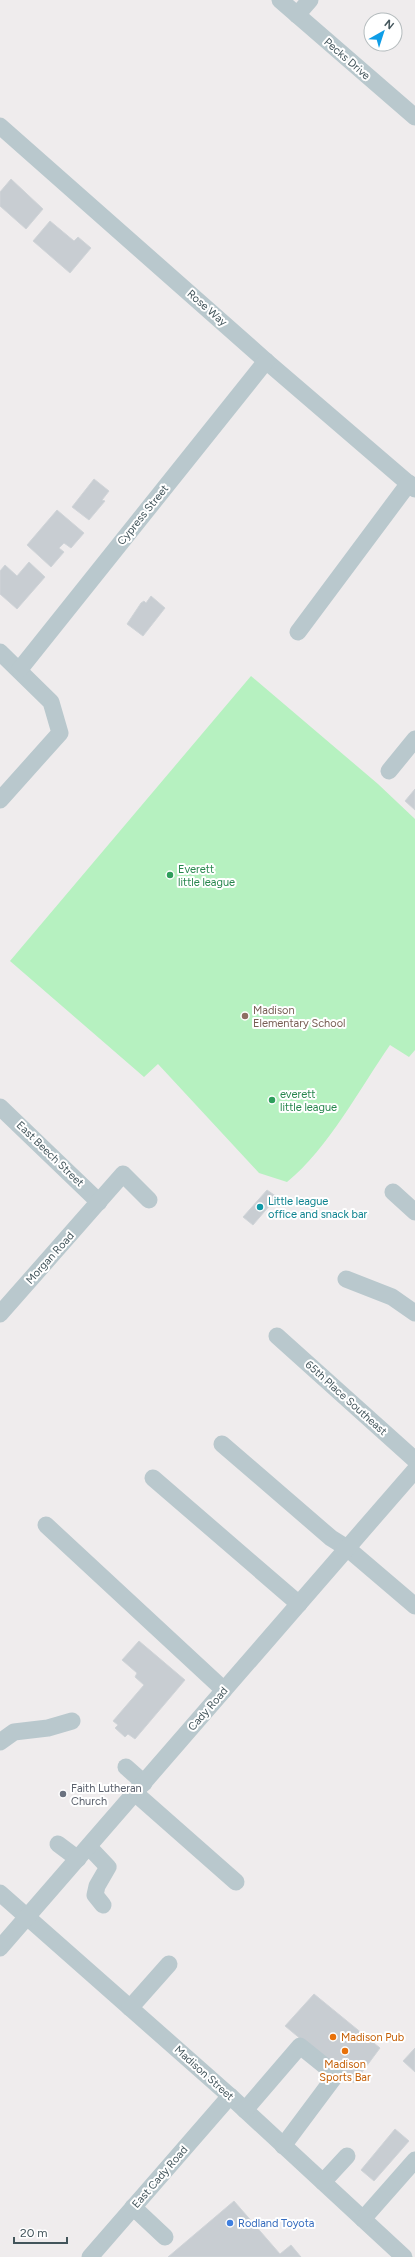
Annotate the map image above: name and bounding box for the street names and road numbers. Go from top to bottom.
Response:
street label: Pecks Drive [321,35,373,83]
street label: Rose Way [184,287,230,329]
street label: Cypress Street [115,482,171,548]
street label: East Beech Street [14,1119,86,1189]
street label: Morgan Road [23,1229,77,1287]
street label: 65th Place Southeast [303,1358,389,1438]
street label: Cady Road [185,1684,231,1734]
street label: Madison Street [172,2043,236,2103]
street label: East Cady Road [130,2143,190,2211]

